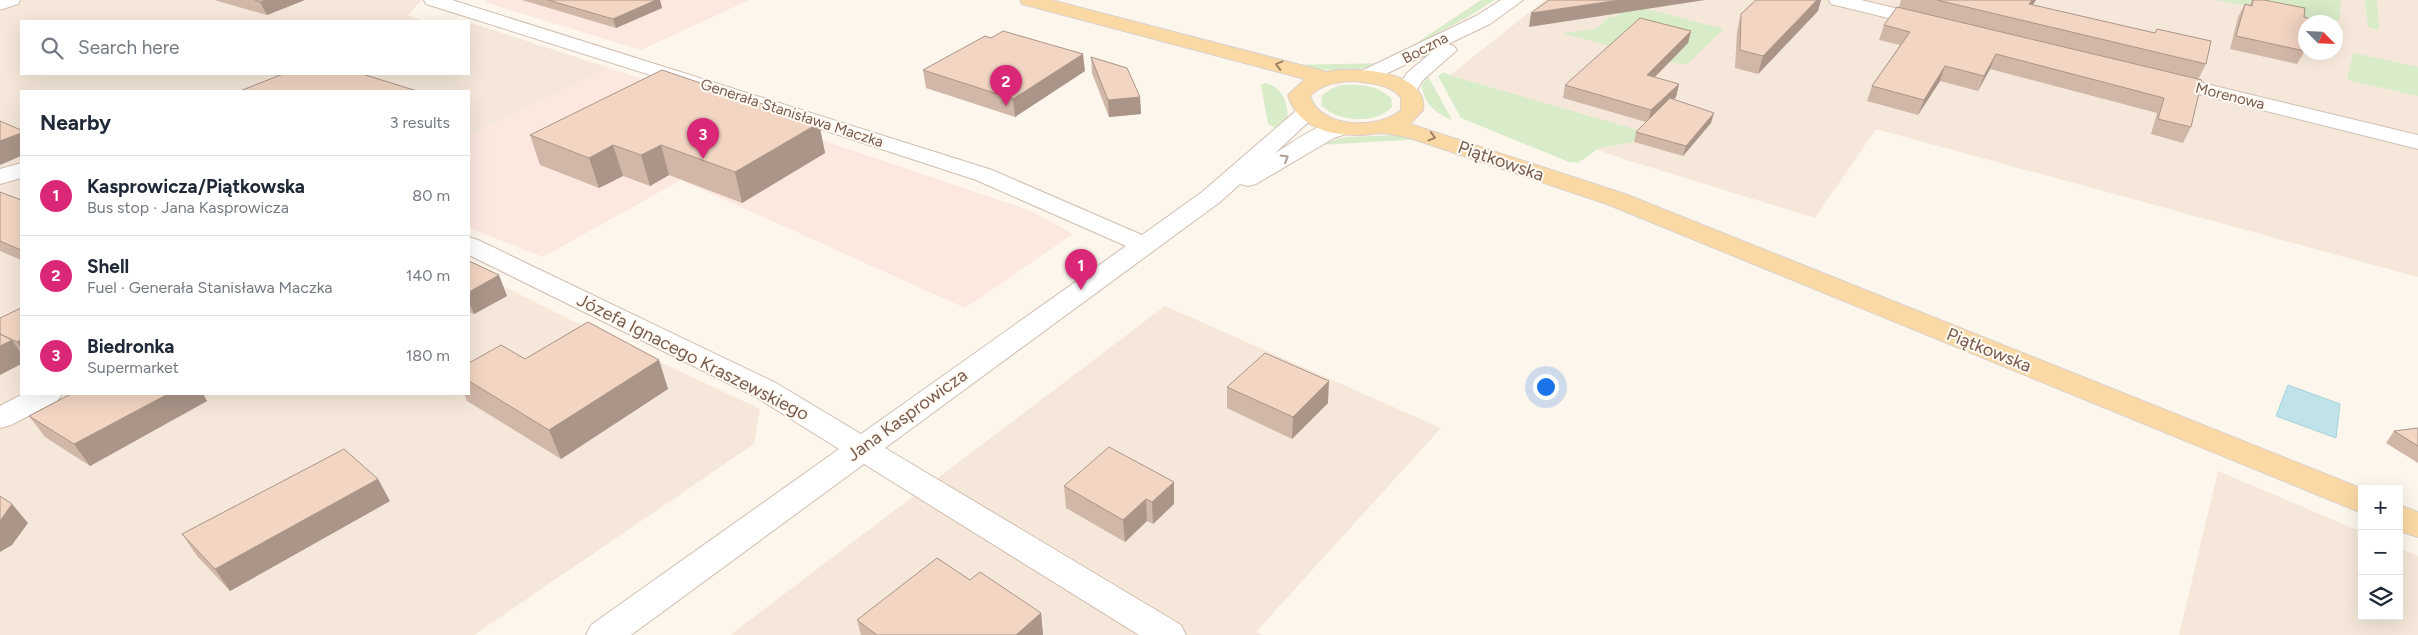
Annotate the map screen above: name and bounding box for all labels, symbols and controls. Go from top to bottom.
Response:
north arrow [2298,15,2343,60]
search box [20,20,470,75]
street label: Boczna [1399,28,1451,68]
icon: search [38,34,66,62]
text: Search here [78,36,180,59]
one-way arrow [1276,61,1284,71]
pin: 2 [990,65,1022,106]
street label: Generała Stanisława Maczka [698,75,886,151]
street label: Morenowa [2193,79,2267,113]
text: Nearby [40,110,111,135]
text: 3 results [390,113,450,132]
pin: 3 [687,118,719,159]
one-way arrow [1428,132,1436,142]
street label: Piątkowska [1455,136,1547,186]
one-way arrow [1279,154,1288,164]
text: Kasprowicza/Piątkowska [87,175,305,198]
text: 1 [53,186,59,205]
text: 80 m [412,186,450,205]
text: Bus stop · Jana Kasprowicza [87,198,289,217]
pin: 1 [1065,249,1097,290]
text: Shell [87,255,129,278]
text: 2 [51,266,61,285]
text: 140 m [406,266,450,285]
text: Fuel · Generała Stanisława Maczka [87,278,333,297]
street label: Józefa Ignacego Kraszewskiego [573,289,813,425]
street label: Piątkowska [1943,323,2035,377]
text: Biedronka [87,335,174,358]
text: 3 [52,346,60,365]
text: 180 m [406,346,450,365]
text: Supermarket [87,358,179,377]
street label: Jana Kasprowicza [842,364,972,466]
your location [1533,374,1559,400]
map controls [2358,485,2403,620]
button: + [2358,485,2403,530]
button: − [2358,530,2403,575]
button: layers [2358,575,2403,620]

